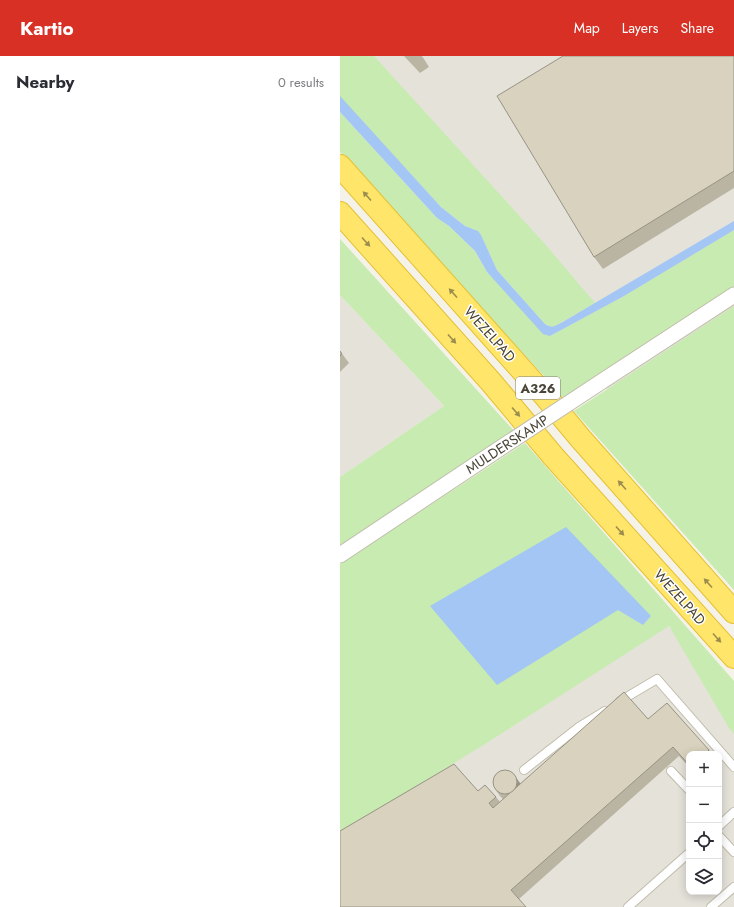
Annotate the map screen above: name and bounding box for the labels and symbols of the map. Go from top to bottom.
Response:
one-way arrow [362,191,371,201]
one-way arrow [361,237,371,247]
one-way arrow [448,288,458,298]
street label: WEZELPAD [460,302,520,366]
one-way arrow [448,334,457,344]
road number: A326 [516,377,560,399]
one-way arrow [511,407,520,417]
street label: MULDERSKAMP [462,409,553,478]
one-way arrow [617,480,627,490]
one-way arrow [616,525,625,536]
street label: WEZELPAD [650,565,710,629]
one-way arrow [704,577,713,588]
one-way arrow [712,632,721,643]

